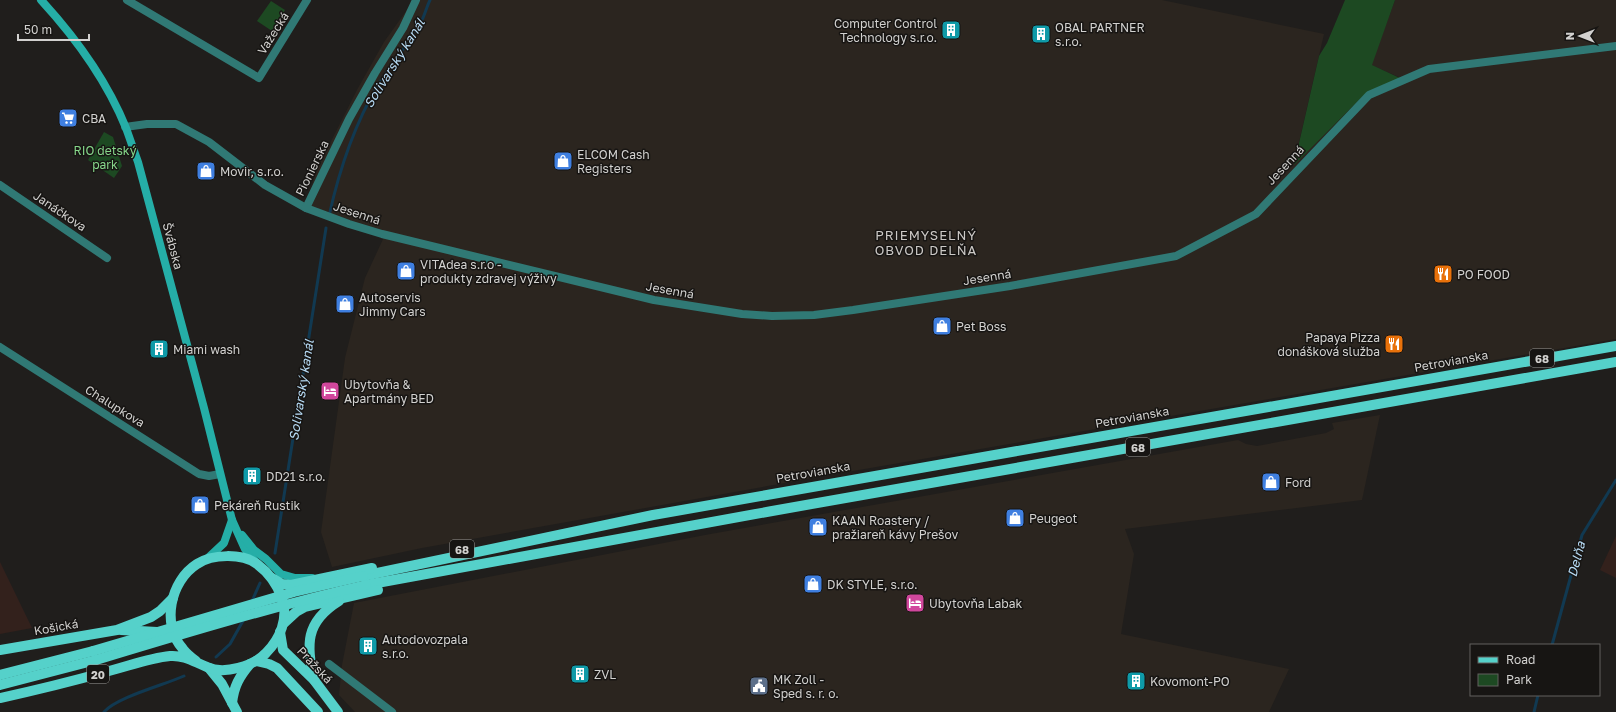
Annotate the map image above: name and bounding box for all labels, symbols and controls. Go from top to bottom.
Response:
street label: Važecká [254,9,292,57]
water label: Solivarský kanál [360,15,428,111]
scale bar [18,16,89,42]
place label: Computer Control Technology s.r.o. [834,16,937,45]
north arrow [1560,16,1600,56]
building icon: Computer Control Technology s.r.o. [940,19,962,41]
place label: OBAL PARTNER s.r.o. [1055,20,1145,49]
text: 50 m [24,22,52,37]
building icon: OBAL PARTNER s.r.o. [1030,23,1052,45]
text: N [1563,32,1576,40]
supermarket icon: CBA [57,107,79,129]
place label: CBA [82,111,106,126]
street label: Pionierska [292,138,332,198]
street label: Jesenná [1263,142,1307,188]
park label: RIO detský park [74,143,137,172]
place label: ELCOM Cash Registers [577,147,650,176]
shop icon: ELCOM Cash Registers [552,150,574,172]
shop icon: Movir, s.r.o. [195,160,217,182]
place label: Movir, s.r.o. [220,164,284,179]
street label: Janáčkova [31,188,89,234]
street label: Jesenná [332,198,382,228]
street label: Švábska [160,221,186,271]
district label: PRIEMYSELNÝ OBVOD DELŇA [875,227,977,258]
place label: VITAdea s.r.o - produkty zdravej výživy [420,257,557,286]
shop icon: VITAdea s.r.o - produkty zdravej výživy [395,260,417,282]
restaurant icon: PO FOOD [1432,263,1454,285]
street label: Jesenná [962,266,1012,288]
place label: PO FOOD [1457,267,1510,282]
street label: Jesenná [645,278,695,302]
place label: Autoservis Jimmy Cars [359,290,426,319]
shop icon: Autoservis Jimmy Cars [334,293,356,315]
shop icon: Pet Boss [931,315,953,337]
place label: Pet Boss [956,319,1006,334]
place label: Papaya Pizza donášková služba [1278,330,1380,359]
restaurant icon: Papaya Pizza donášková služba [1383,333,1405,355]
building icon: Miami wash [148,338,170,360]
water label: Solivarský kanál [285,338,317,442]
place label: Miami wash [173,342,240,357]
street label: Petrovianska [1413,347,1489,375]
road number: 68 [1530,349,1554,367]
place label: Ubytovňa & Apartmány BED [344,377,434,406]
hotel icon: Ubytovňa & Apartmány BED [319,380,341,402]
street label: Chalupkova [82,382,148,430]
street label: Petrovianska [1094,403,1170,431]
road number: 68 [1126,438,1150,456]
street label: Petrovianska [775,458,851,486]
building icon: DD21 s.r.o. [241,465,263,487]
place label: DD21 s.r.o. [266,469,326,484]
shop icon: Ford [1260,471,1282,493]
place label: Ford [1285,475,1311,490]
shop icon: Pekáreň Rustik [189,494,211,516]
place label: Pekáreň Rustik [214,498,301,513]
shop icon: Peugeot [1004,507,1026,529]
place label: Peugeot [1029,511,1078,526]
place label: KAAN Roastery / pražiareň kávy Prešov [832,513,958,542]
shop icon: KAAN Roastery / pražiareň kávy Prešov [807,516,829,538]
water label: Delňa [1564,539,1589,579]
road number: 68 [450,540,474,558]
shop icon: DK STYLE, s.r.o. [802,573,824,595]
place label: DK STYLE, s.r.o. [827,577,918,592]
hotel icon: Ubytovňa Labak [904,592,926,614]
place label: Ubytovňa Labak [929,596,1023,611]
street label: Košická [33,616,79,638]
place label: Autodovozpala s.r.o. [382,632,468,661]
building icon: Autodovozpala s.r.o. [357,635,379,657]
street label: Pražská [294,643,336,687]
legend [1470,644,1600,696]
text: Road [1506,652,1535,667]
building icon: ZVL [569,663,591,685]
road number: 20 [87,665,109,683]
place label: ZVL [594,667,616,682]
building icon: Kovomont-PO [1125,670,1147,692]
place label: MK Zoll - Sped s. r. o. [773,672,839,701]
text: Park [1506,672,1532,687]
place label: Kovomont-PO [1150,674,1230,689]
public building icon: MK Zoll - Sped s. r. o. [748,675,770,697]

